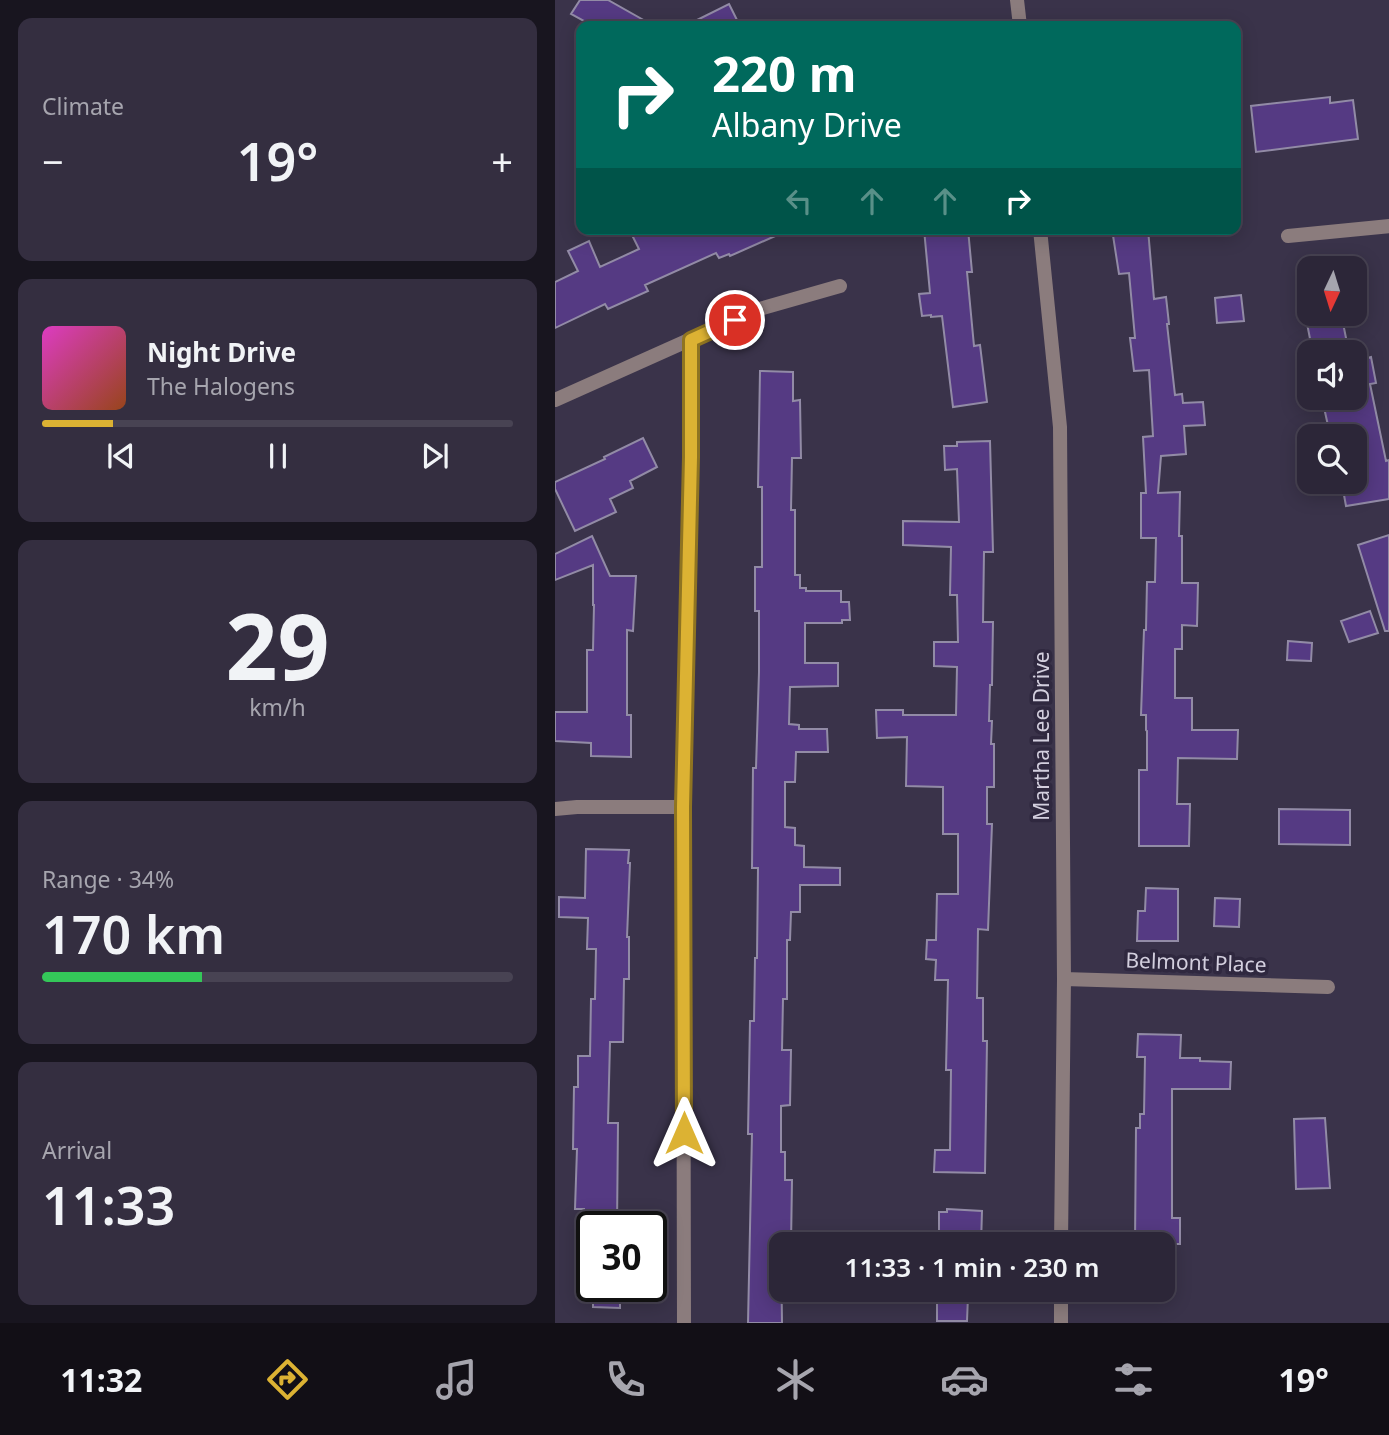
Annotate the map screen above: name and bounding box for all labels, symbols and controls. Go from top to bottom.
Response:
text: 220 m [712,40,857,106]
icon: right [597,49,688,140]
text: Climate [42,90,124,122]
text: Albany Drive [712,103,902,146]
text: 19° [237,125,318,196]
text: − [42,135,64,187]
text: + [491,135,513,187]
icon: left [780,182,818,220]
icon: ahead [853,182,891,220]
icon: ahead [926,182,964,220]
icon: right [999,182,1037,220]
north arrow [1297,256,1367,326]
map controls [1297,256,1367,494]
pin [705,290,765,350]
icon: arrive [716,301,754,339]
text: Night Drive [147,334,296,370]
button: sound [1297,340,1367,410]
text: The Halogens [147,370,295,402]
button: search [1297,424,1367,494]
icon: previous [102,437,140,475]
icon: pause [259,437,297,475]
icon: next [416,437,454,475]
text: 29 [225,583,330,707]
street label: Martha Lee Drive [1027,651,1055,821]
text: km/h [249,691,306,723]
text: Range · 34% [42,863,174,895]
text: 170 km [42,898,225,969]
street label: Belmont Place [1125,946,1267,978]
position arrow [647,1096,721,1170]
text: Arrival [42,1134,112,1166]
text: 11:33 [42,1169,175,1240]
speed limit sign: 30 [576,1211,667,1302]
text: 11:33 · 1 min · 230 m [845,1249,1099,1285]
icon: directions [263,1355,312,1404]
icon: music [432,1355,481,1404]
icon: phone [601,1355,650,1404]
icon: climate [771,1355,820,1404]
icon: car [940,1355,989,1404]
icon: filters [1109,1355,1158,1404]
text: 11:32 [60,1358,142,1401]
text: 19° [1279,1358,1329,1401]

